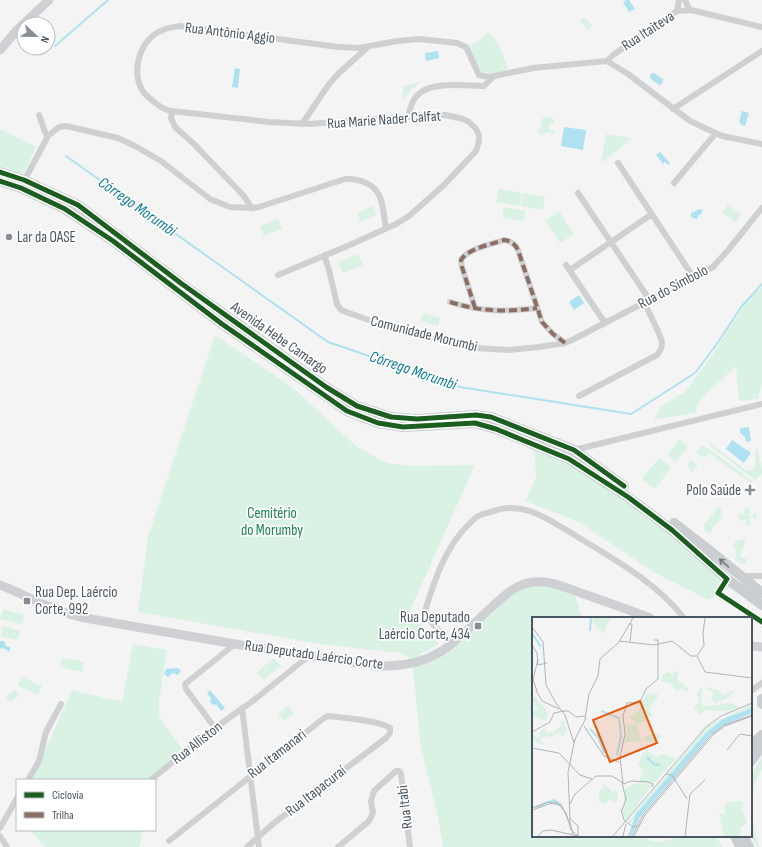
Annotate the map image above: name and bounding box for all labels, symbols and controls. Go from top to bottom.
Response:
street label: Rua Itaiteva [618,7,678,55]
north arrow [16,16,56,56]
street label: Rua Antônio Aggio [184,18,276,48]
text: N [38,34,52,45]
street label: Rua Marie Nader Calfat [326,107,442,133]
water label: Córrego Morumbi [94,173,181,241]
place label: Lar da OASE [17,228,76,247]
marker: Lar da OASE [4,232,14,242]
street label: Rua do Símbolo [635,261,711,313]
street label: Avenida Hebe Camargo [226,297,331,379]
street label: Comunidade Morumbi [369,312,480,357]
water label: Córrego Morumbi [367,347,460,395]
place label: Polo Saúde [686,481,741,500]
marker: Polo Saúde [744,484,756,496]
park label: Cemitério do Morumby [241,504,303,540]
one-way arrow [719,559,730,568]
place label: Rua Dep. Laércio Corte, 992 [35,583,118,619]
marker: Rua Dep. Laércio Corte, 992 [22,596,32,606]
place label: Rua Deputado Laércio Corte, 434 [379,608,470,644]
inset map [532,617,752,837]
marker: Rua Deputado Laércio Corte, 434 [473,621,483,631]
street label: Rua Deputado Laércio Corte [244,636,384,674]
street label: Rua Alliston [168,717,226,769]
street label: Rua Itamanari [244,725,310,783]
street label: Rua Itapacuraí [282,761,350,821]
legend [16,779,156,831]
street label: Rua Itabi [393,784,417,830]
text: Ciclovia [52,788,84,803]
text: Trilha [52,808,74,823]

